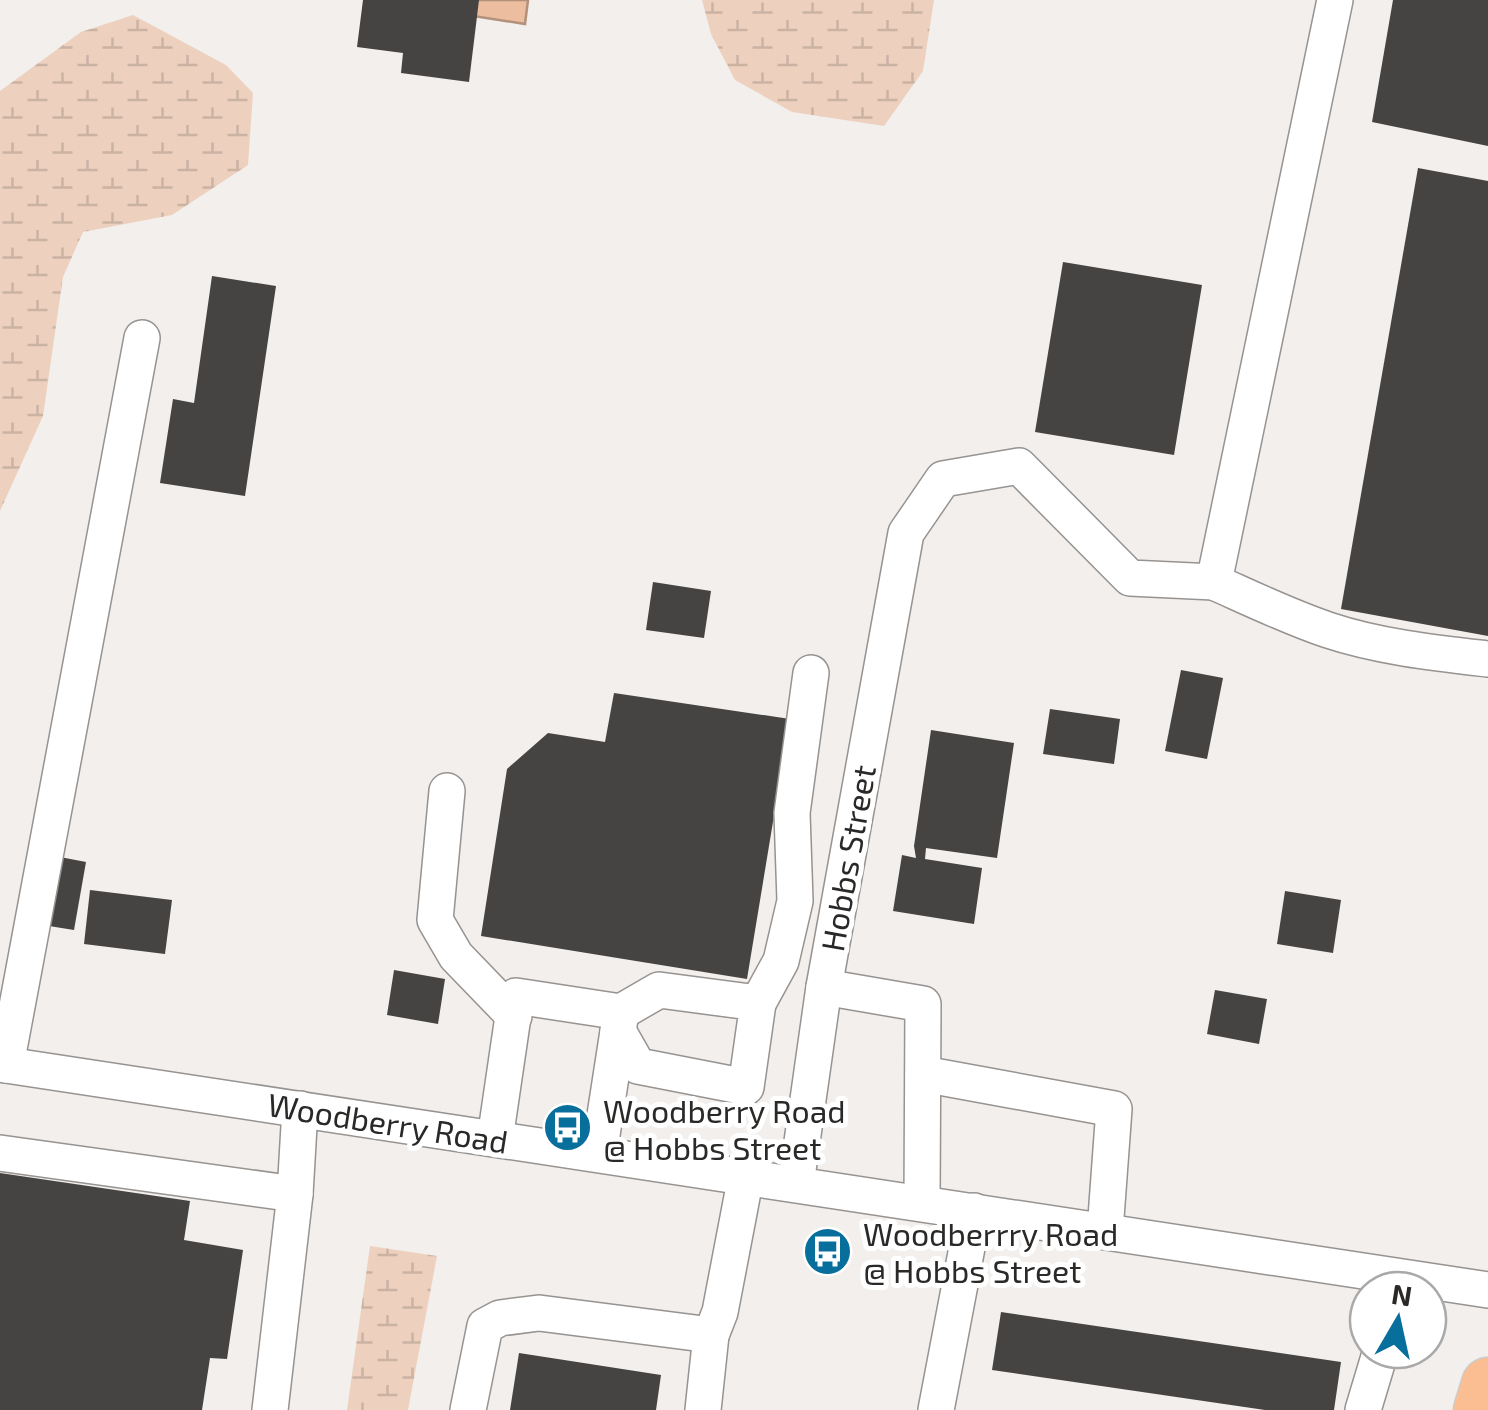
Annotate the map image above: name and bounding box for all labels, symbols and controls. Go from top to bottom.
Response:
street label: Hobbs Street [812,762,882,954]
street label: Woodberry Road [265,1084,511,1160]
place label: Woodberry Road @ Hobbs Street [603,1091,846,1166]
bus stop icon: Woodberry Road @ Hobbs Street [542,1102,594,1154]
place label: Woodberrry Road @ Hobbs Street [863,1214,1118,1289]
bus stop icon: Woodberrry Road @ Hobbs Street [802,1225,854,1277]
north arrow [1348,1270,1448,1370]
text: N [1389,1276,1415,1313]

